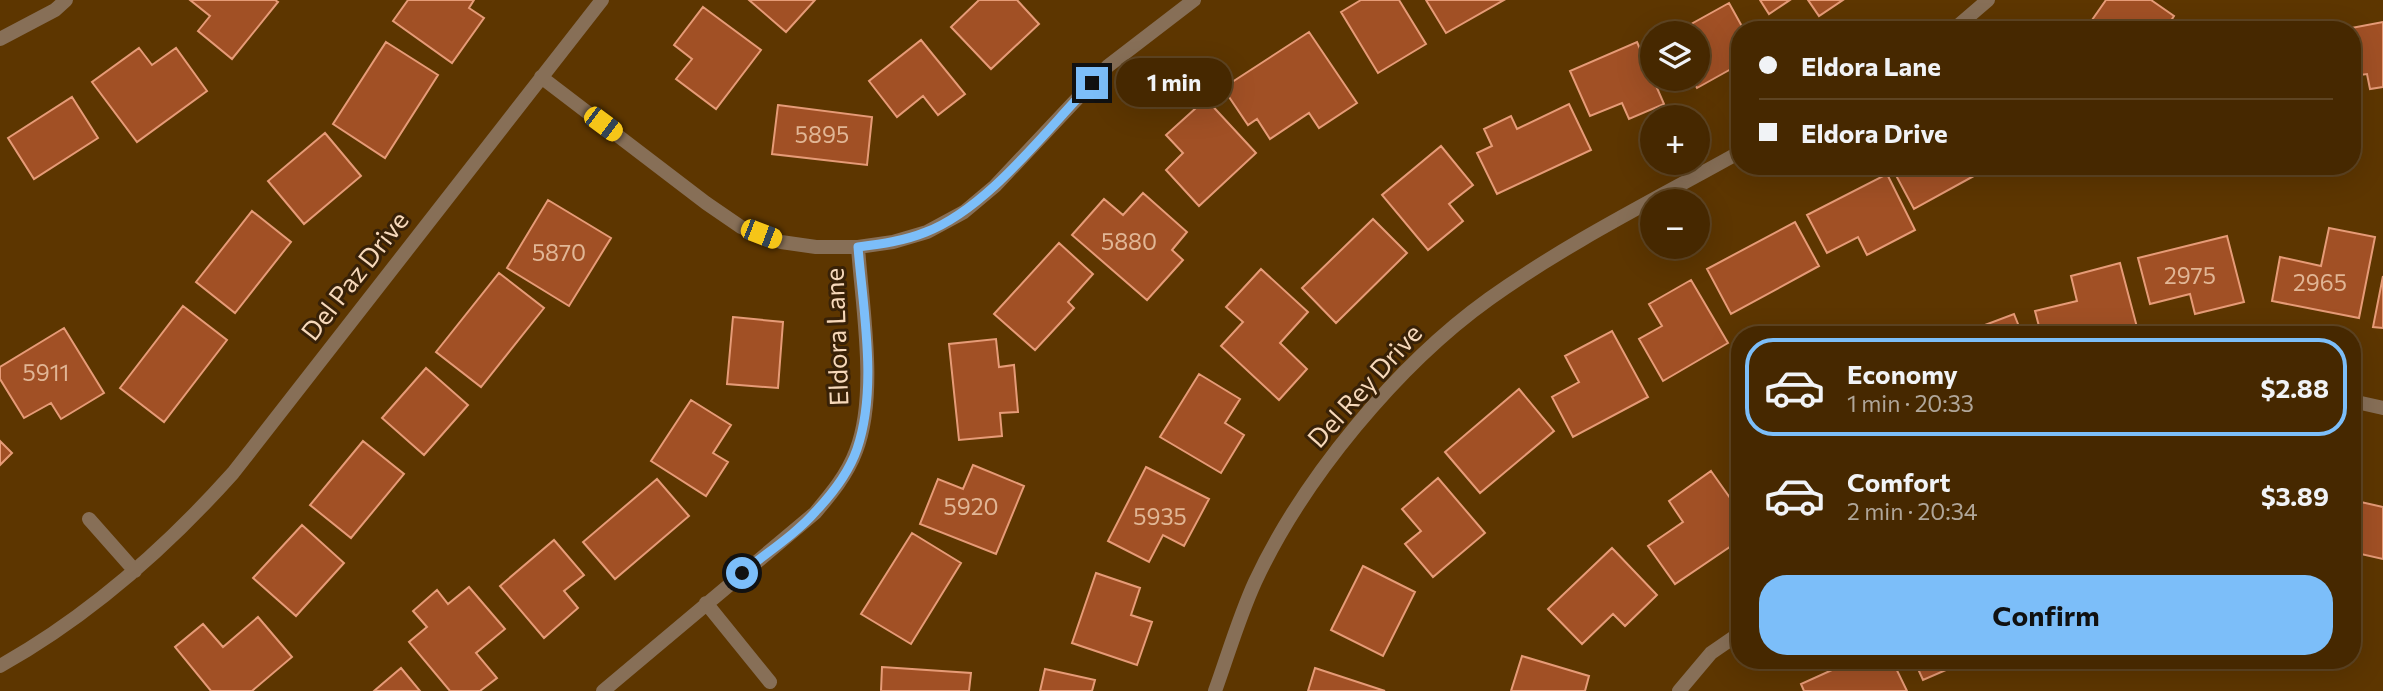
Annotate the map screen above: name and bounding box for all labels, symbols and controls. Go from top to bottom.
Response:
map controls [1640,21,1710,259]
button: layers [1640,21,1710,91]
text: Eldora Lane [1801,50,1941,81]
callout: 1 min [1116,58,1232,108]
route end [1076,67,1108,99]
text: 1 min [1147,68,1201,96]
car [580,103,627,145]
button: + [1640,105,1710,175]
text: Eldora Drive [1801,117,1948,148]
house number: 5895 [795,120,849,148]
button: − [1640,189,1710,259]
street label: Del Paz Drive [294,204,414,346]
car [738,217,785,251]
house number: 5880 [1101,227,1157,255]
house number: 5870 [532,238,586,266]
house number: 2975 [2164,261,2216,289]
street label: Eldora Lane [818,267,853,407]
house number: 2965 [2293,268,2347,296]
street label: Del Rey Drive [1300,317,1427,453]
icon: car [1763,356,1826,419]
house number: 5911 [23,358,69,386]
text: Economy [1847,358,1958,389]
text: $2.88 [2261,372,2329,403]
text: 1 min · 20:33 [1847,389,1974,417]
icon: car [1763,464,1826,527]
text: Comfort [1847,466,1950,497]
text: $3.89 [2261,480,2329,511]
house number: 5920 [944,492,998,520]
text: 2 min · 20:34 [1847,497,1978,525]
house number: 5935 [1133,502,1187,530]
route start [726,557,758,589]
button: Confirm [1759,575,2333,655]

